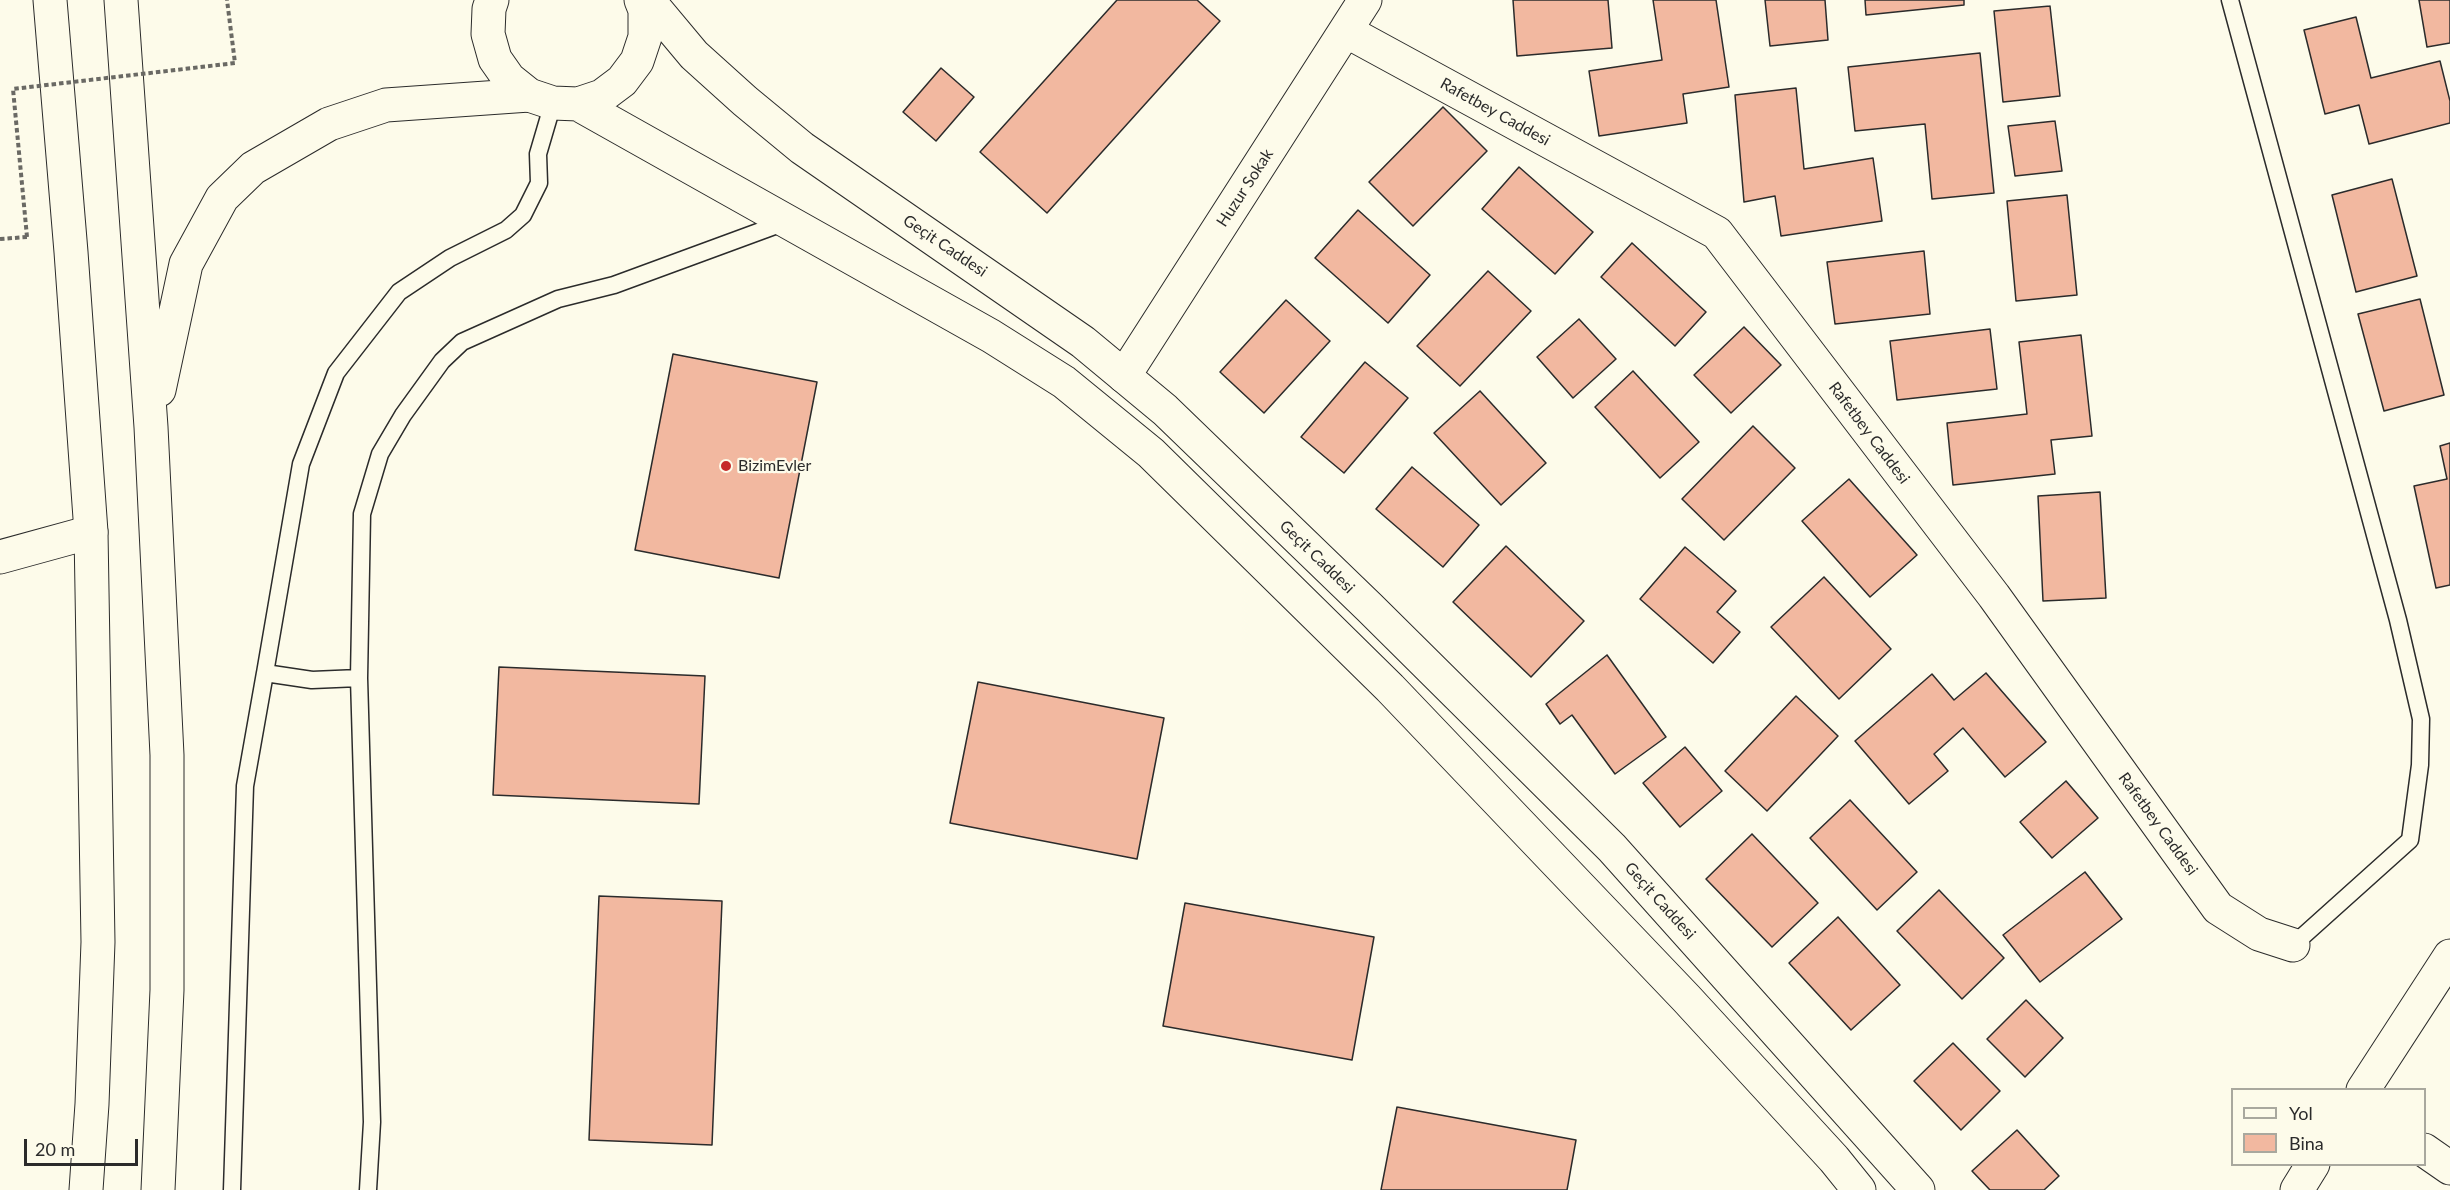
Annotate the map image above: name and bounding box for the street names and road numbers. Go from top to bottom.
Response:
street label: Rafetbey Caddesi [1437,74,1553,150]
street label: Huzur Sokak [1213,145,1277,231]
street label: Geçit Caddesi [899,211,991,281]
street label: Rafetbey Caddesi [1824,378,1914,488]
street label: Geçit Caddesi [1275,516,1359,598]
street label: Rafetbey Caddesi [2114,769,2202,879]
street label: Geçit Caddesi [1620,858,1700,944]

